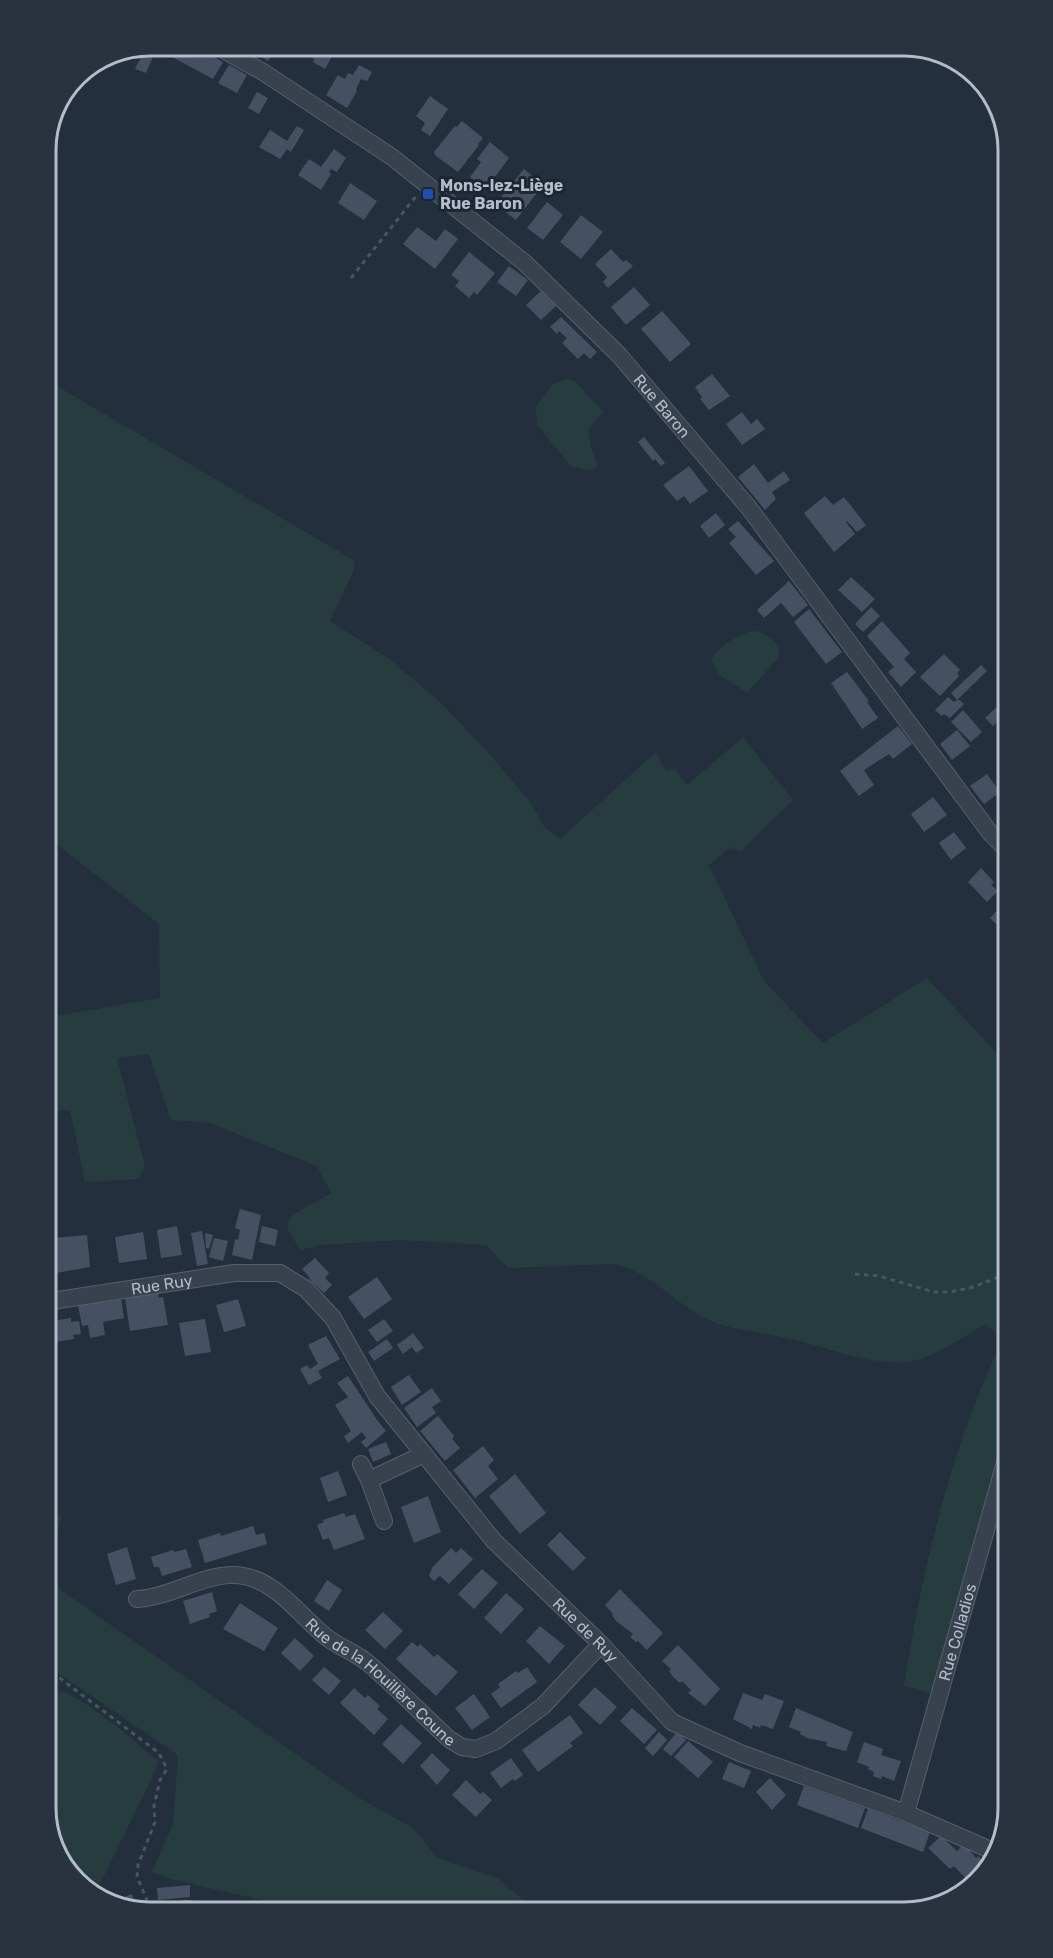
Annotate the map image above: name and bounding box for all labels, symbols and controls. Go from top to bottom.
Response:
place label: Mons-lez-Liège Rue Baron [440,176,563,213]
marker: Mons-lez-Liège Rue Baron [421,187,435,201]
street label: Rue Baron [630,371,694,442]
street label: Rue Ruy [130,1270,194,1299]
street label: Rue Colladios [935,1581,980,1683]
street label: Rue de Ruy [549,1594,622,1667]
street label: Rue de la Houillère Coune [301,1614,458,1750]

